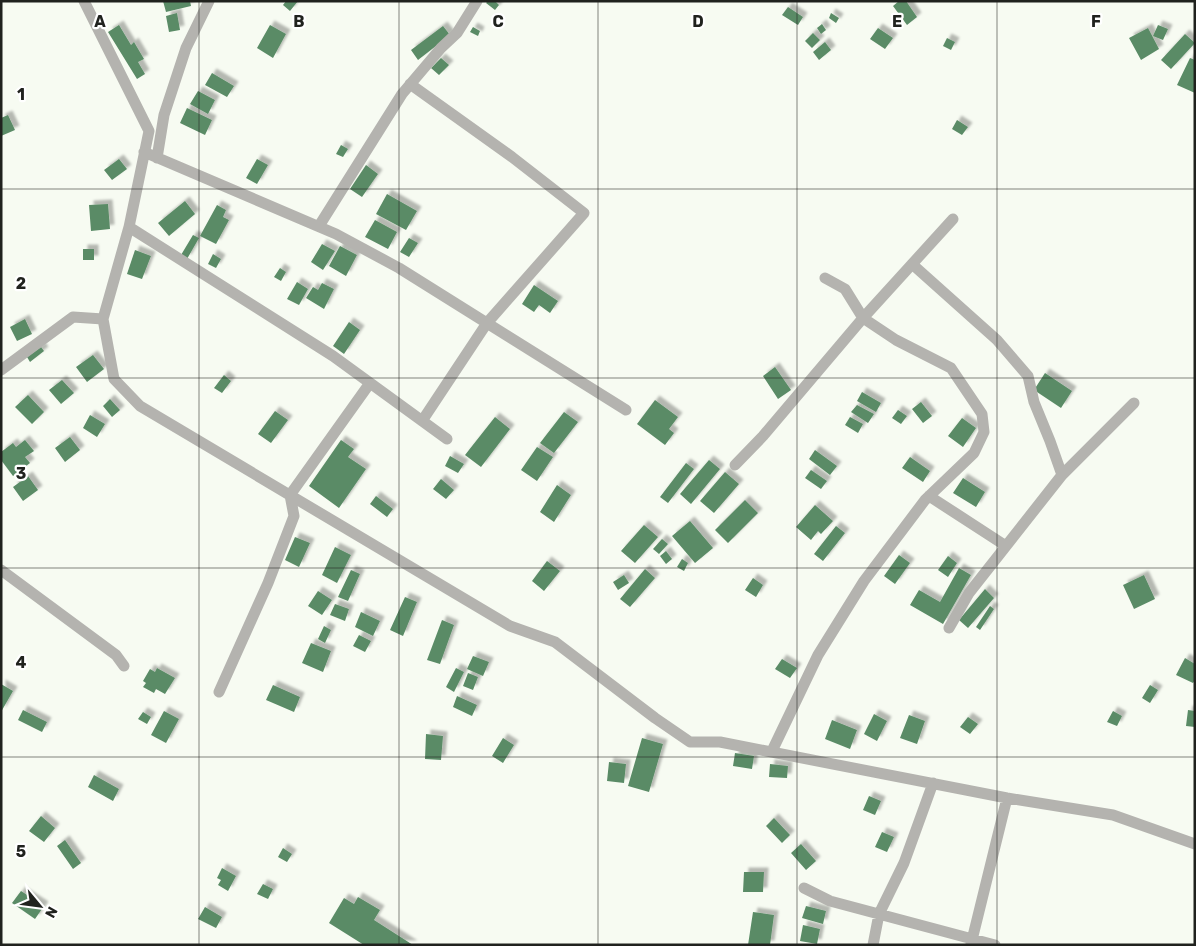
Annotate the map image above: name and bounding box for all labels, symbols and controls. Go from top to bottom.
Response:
text: A [94,12,106,31]
text: B [293,12,305,31]
text: C [492,12,504,31]
text: D [692,12,704,31]
text: E [892,12,902,31]
text: F [1091,12,1101,31]
text: 1 [17,85,25,104]
text: 2 [16,274,26,293]
text: 3 [16,464,26,483]
text: 4 [16,653,27,672]
text: 5 [16,842,26,861]
north arrow [15,881,65,931]
text: N [41,904,61,921]

